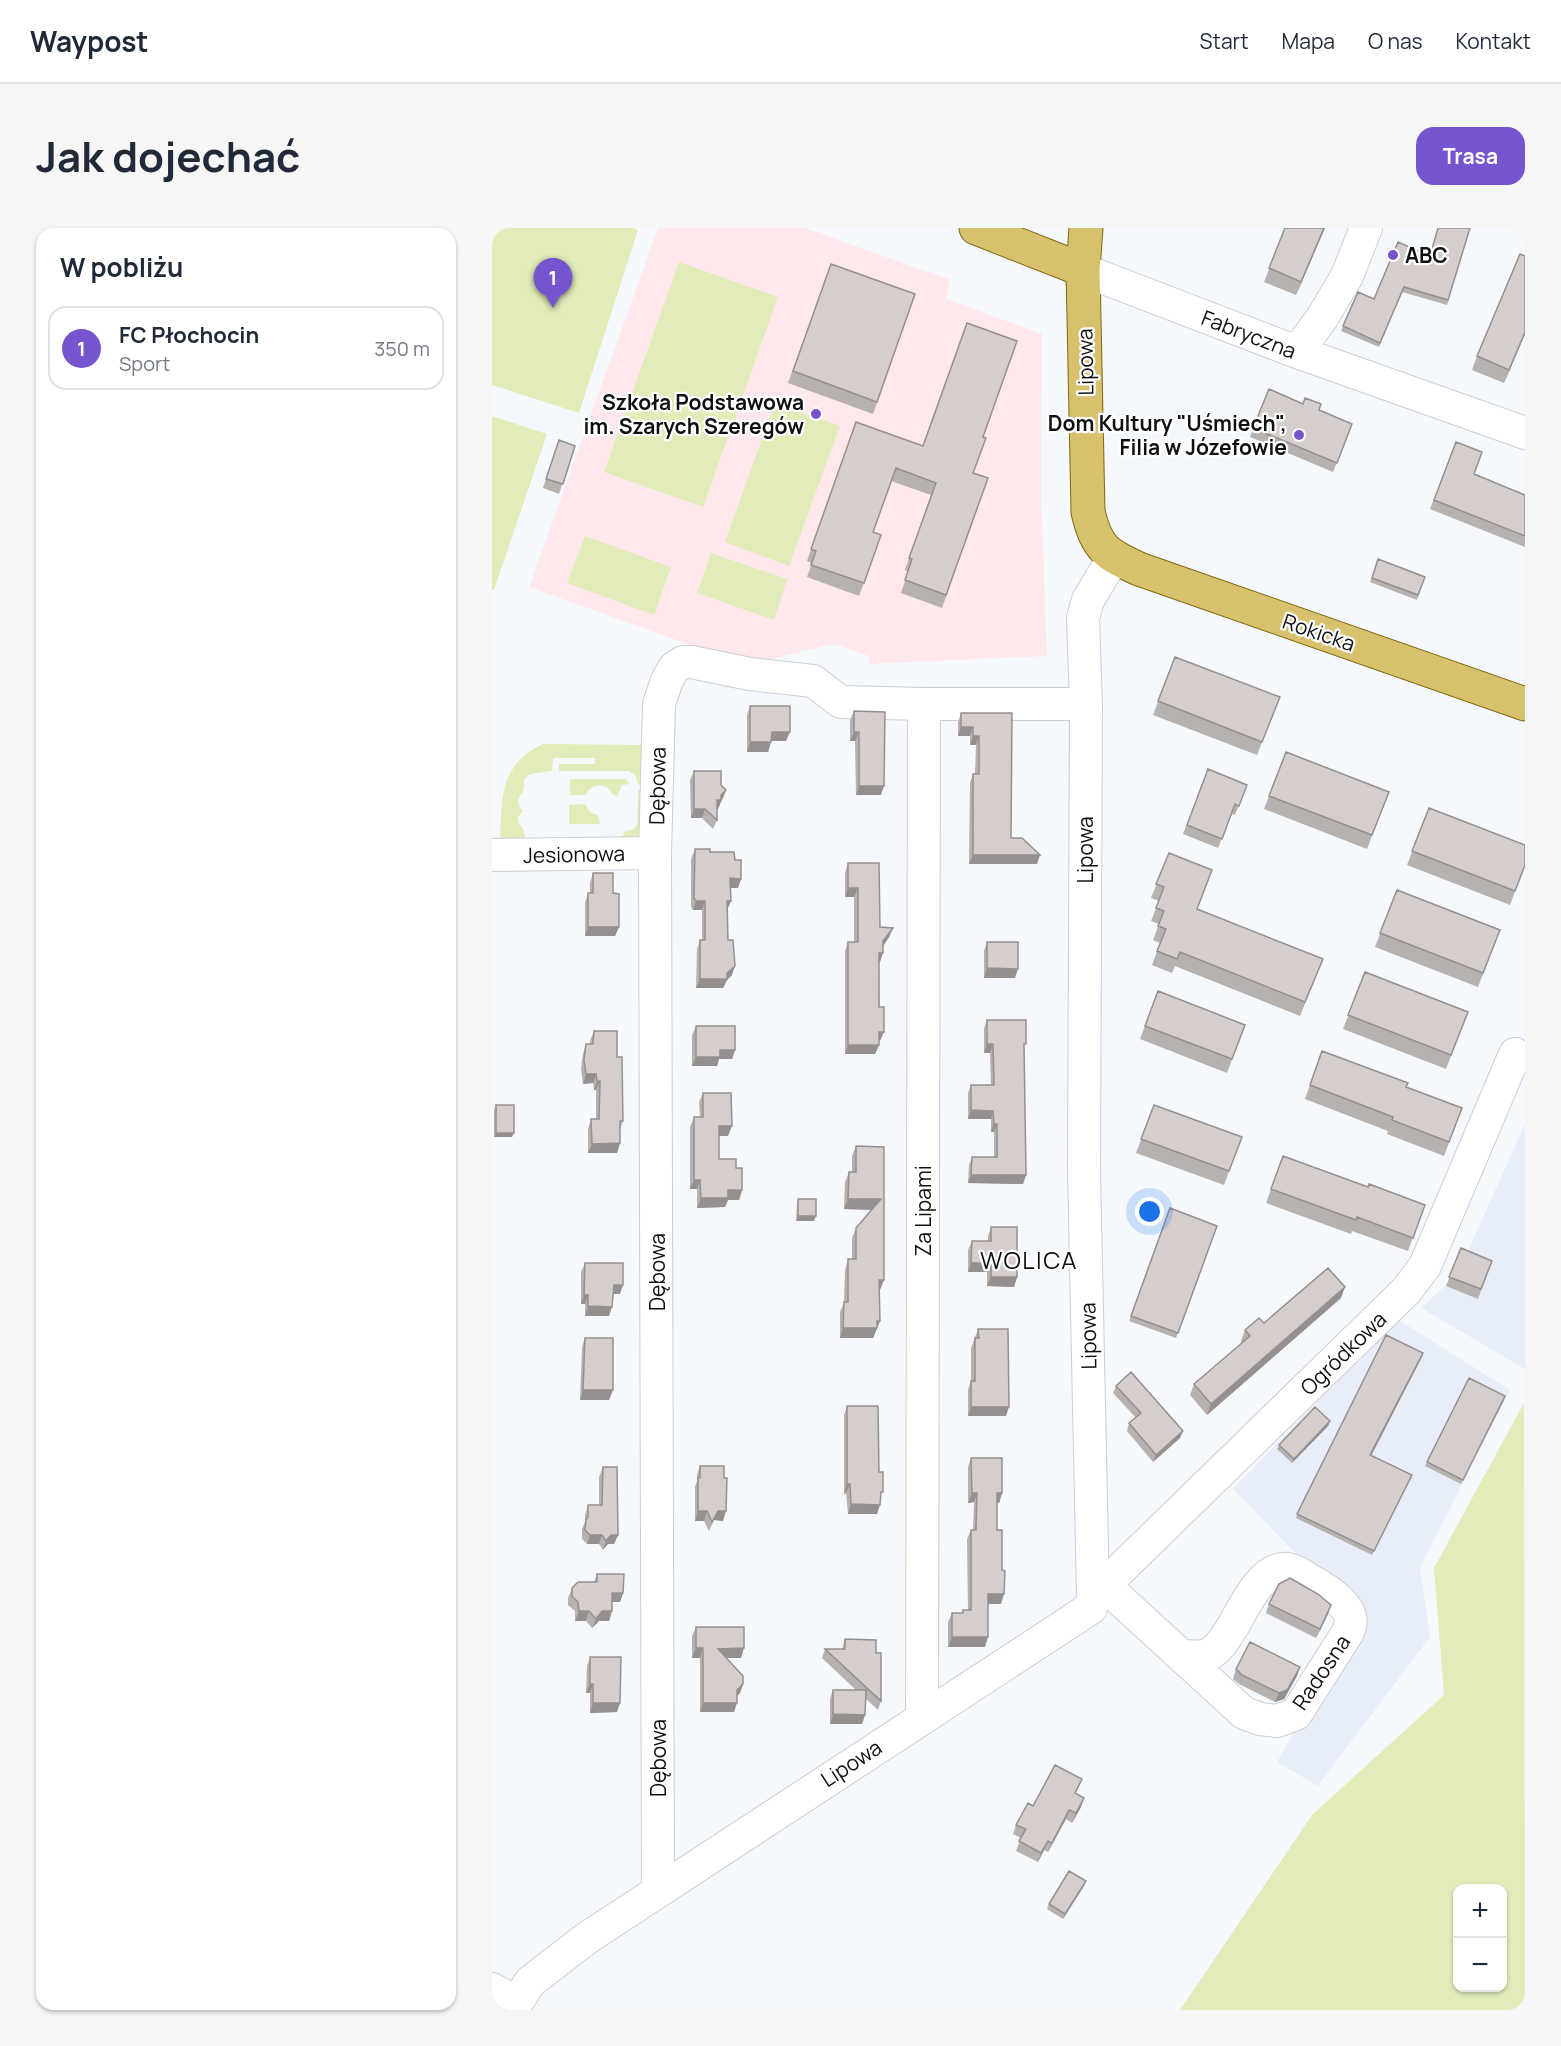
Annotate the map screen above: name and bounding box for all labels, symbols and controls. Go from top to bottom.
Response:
text: Waypost [30,22,149,60]
text: Start [1200,27,1249,55]
text: Mapa [1282,27,1335,55]
text: O nas [1368,27,1423,55]
text: Kontakt [1456,27,1531,55]
text: Jak dojechać [36,127,300,185]
button: Trasa [1416,127,1525,185]
place label: ABC [1405,241,1448,269]
marker: ABC [1386,248,1400,262]
text: W pobliżu [60,249,183,285]
pin: 1 [534,259,572,308]
street label: Fabryczna [1198,303,1300,365]
text: FC Płochocin [119,320,259,350]
street label: Lipowa [1070,328,1100,396]
text: 1 [77,335,86,362]
text: 350 m [374,335,430,362]
text: Sport [119,350,170,377]
place label: Szkoła Podstawowa im. Szarych Szeregów [583,388,804,440]
marker: Szkoła Podstawowa im. Szarych Szeregów [809,407,823,421]
place label: Dom Kultury "Uśmiech", Filia w Józefowie [1048,409,1287,461]
marker: Dom Kultury "Uśmiech", Filia w Józefowie [1292,428,1306,442]
street label: Rokicka [1279,607,1359,657]
street label: Dębowa [642,747,672,825]
street label: Lipowa [1071,816,1099,884]
street label: Jesionowa [523,839,625,869]
street label: Za Lipami [909,1165,937,1257]
your location [1135,1197,1164,1226]
street label: Dębowa [643,1233,671,1311]
district label: WOLICA [980,1243,1078,1276]
street label: Lipowa [1073,1302,1103,1370]
street label: Ogródkowa [1294,1305,1392,1401]
street label: Radosna [1286,1629,1356,1715]
street label: Dębowa [644,1719,672,1797]
street label: Lipowa [815,1733,887,1793]
map controls [1453,1884,1507,1992]
button: + [1453,1884,1507,1938]
button: − [1453,1938,1507,1992]

